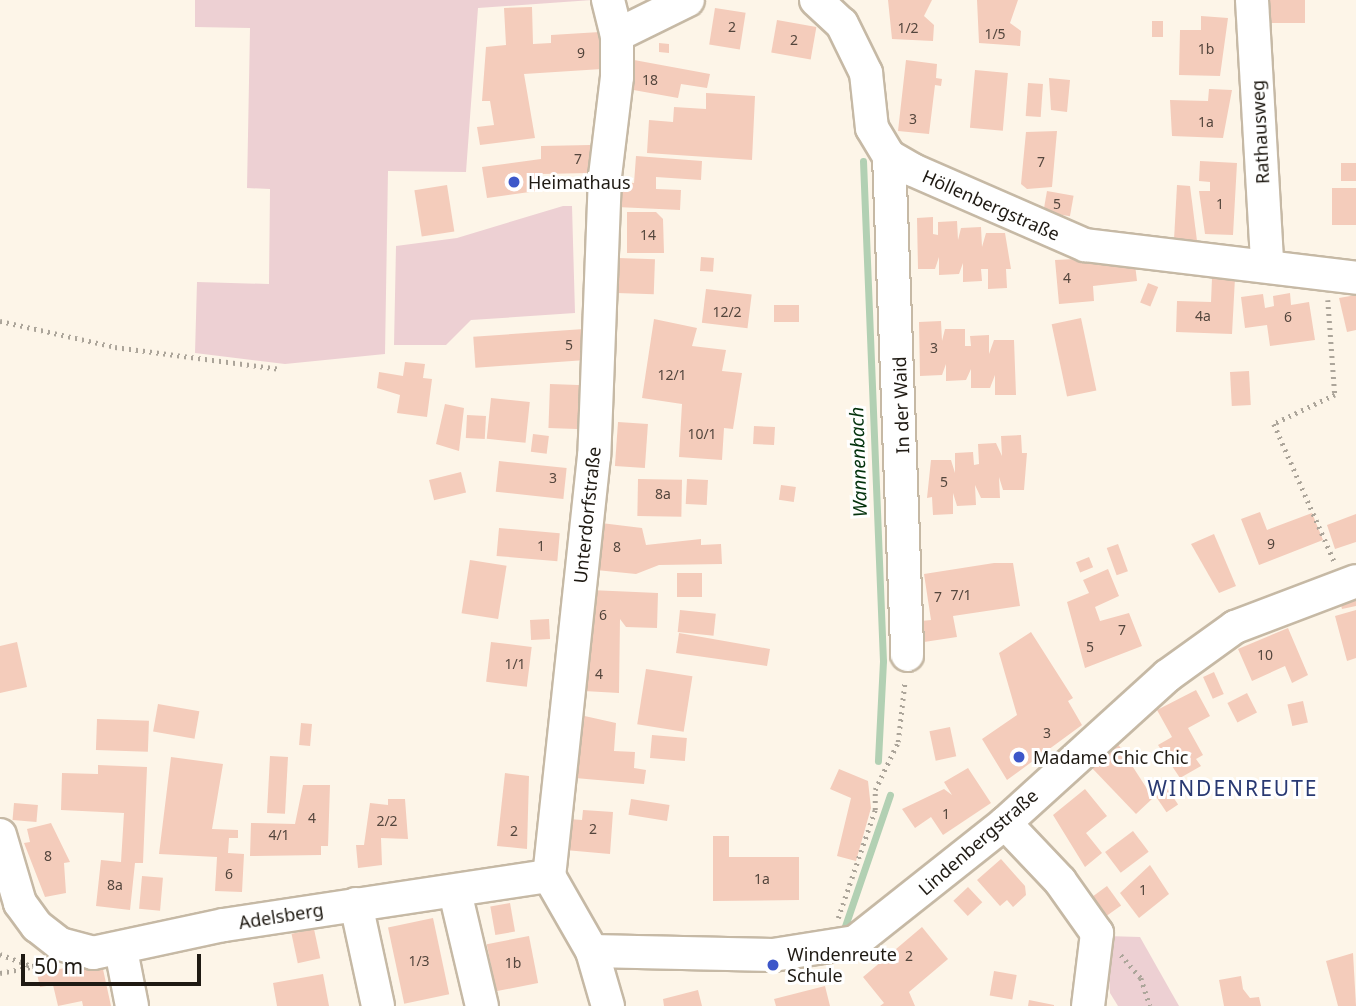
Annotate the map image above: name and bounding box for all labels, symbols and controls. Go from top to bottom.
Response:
house number: 2 [728,19,736,35]
house number: 1/2 [897,20,919,36]
house number: 1/5 [984,26,1006,42]
house number: 2 [790,32,798,48]
house number: 1b [1198,41,1214,57]
house number: 9 [577,45,585,61]
house number: 18 [642,72,658,88]
street label: Rathausweg [1246,79,1274,185]
house number: 3 [909,111,917,127]
house number: 1a [1198,114,1214,130]
house number: 7 [574,151,582,167]
house number: 7 [1037,154,1045,170]
street label: Höllenbergstraße [919,165,1063,245]
place label: Heimathaus [528,171,631,193]
marker: Heimathaus [506,174,522,190]
house number: 5 [1053,196,1061,212]
house number: 1 [1216,196,1224,212]
house number: 14 [640,227,656,243]
house number: 4 [1063,270,1071,286]
house number: 12/2 [712,304,742,320]
house number: 4a [1195,308,1211,324]
house number: 6 [1284,309,1292,325]
house number: 5 [565,337,573,353]
house number: 3 [930,340,938,356]
street label: In der Waid [889,356,913,454]
house number: 12/1 [657,367,687,383]
water label: Wannenbach [846,406,872,518]
house number: 10/1 [687,426,717,442]
street label: Unterdorfstraße [569,446,605,584]
house number: 3 [549,470,557,486]
house number: 5 [940,474,948,490]
house number: 8a [655,486,671,502]
house number: 9 [1267,536,1275,552]
house number: 1 [537,538,545,554]
house number: 8 [613,539,621,555]
house number: 7/1 [950,587,972,603]
house number: 7 [934,589,942,605]
house number: 6 [599,607,607,623]
house number: 7 [1118,622,1126,638]
house number: 5 [1086,639,1094,655]
house number: 10 [1257,647,1273,663]
house number: 1/1 [504,656,526,672]
house number: 4 [595,666,603,682]
house number: 3 [1043,725,1051,741]
place label: Madame Chic Chic [1033,746,1189,768]
marker: Madame Chic Chic [1011,749,1027,765]
district label: WINDENREUTE [1149,775,1317,801]
street label: Lindenbergstraße [914,784,1042,900]
house number: 1 [942,806,950,822]
house number: 4 [308,810,316,826]
house number: 2/2 [376,813,398,829]
house number: 2 [589,821,597,837]
house number: 2 [510,823,518,839]
house number: 4/1 [268,827,290,843]
house number: 8 [44,848,52,864]
house number: 6 [225,866,233,882]
house number: 1a [754,871,770,887]
house number: 8a [107,877,123,893]
house number: 1 [1139,882,1147,898]
street label: Adelsberg [237,899,325,933]
scale bar [24,940,205,984]
place label: Windenreute Schule [787,944,897,986]
house number: 2 [905,948,913,964]
text: 50 m [34,952,83,980]
house number: 1/3 [408,953,430,969]
house number: 1b [505,955,521,971]
marker: Windenreute Schule [765,957,781,973]

